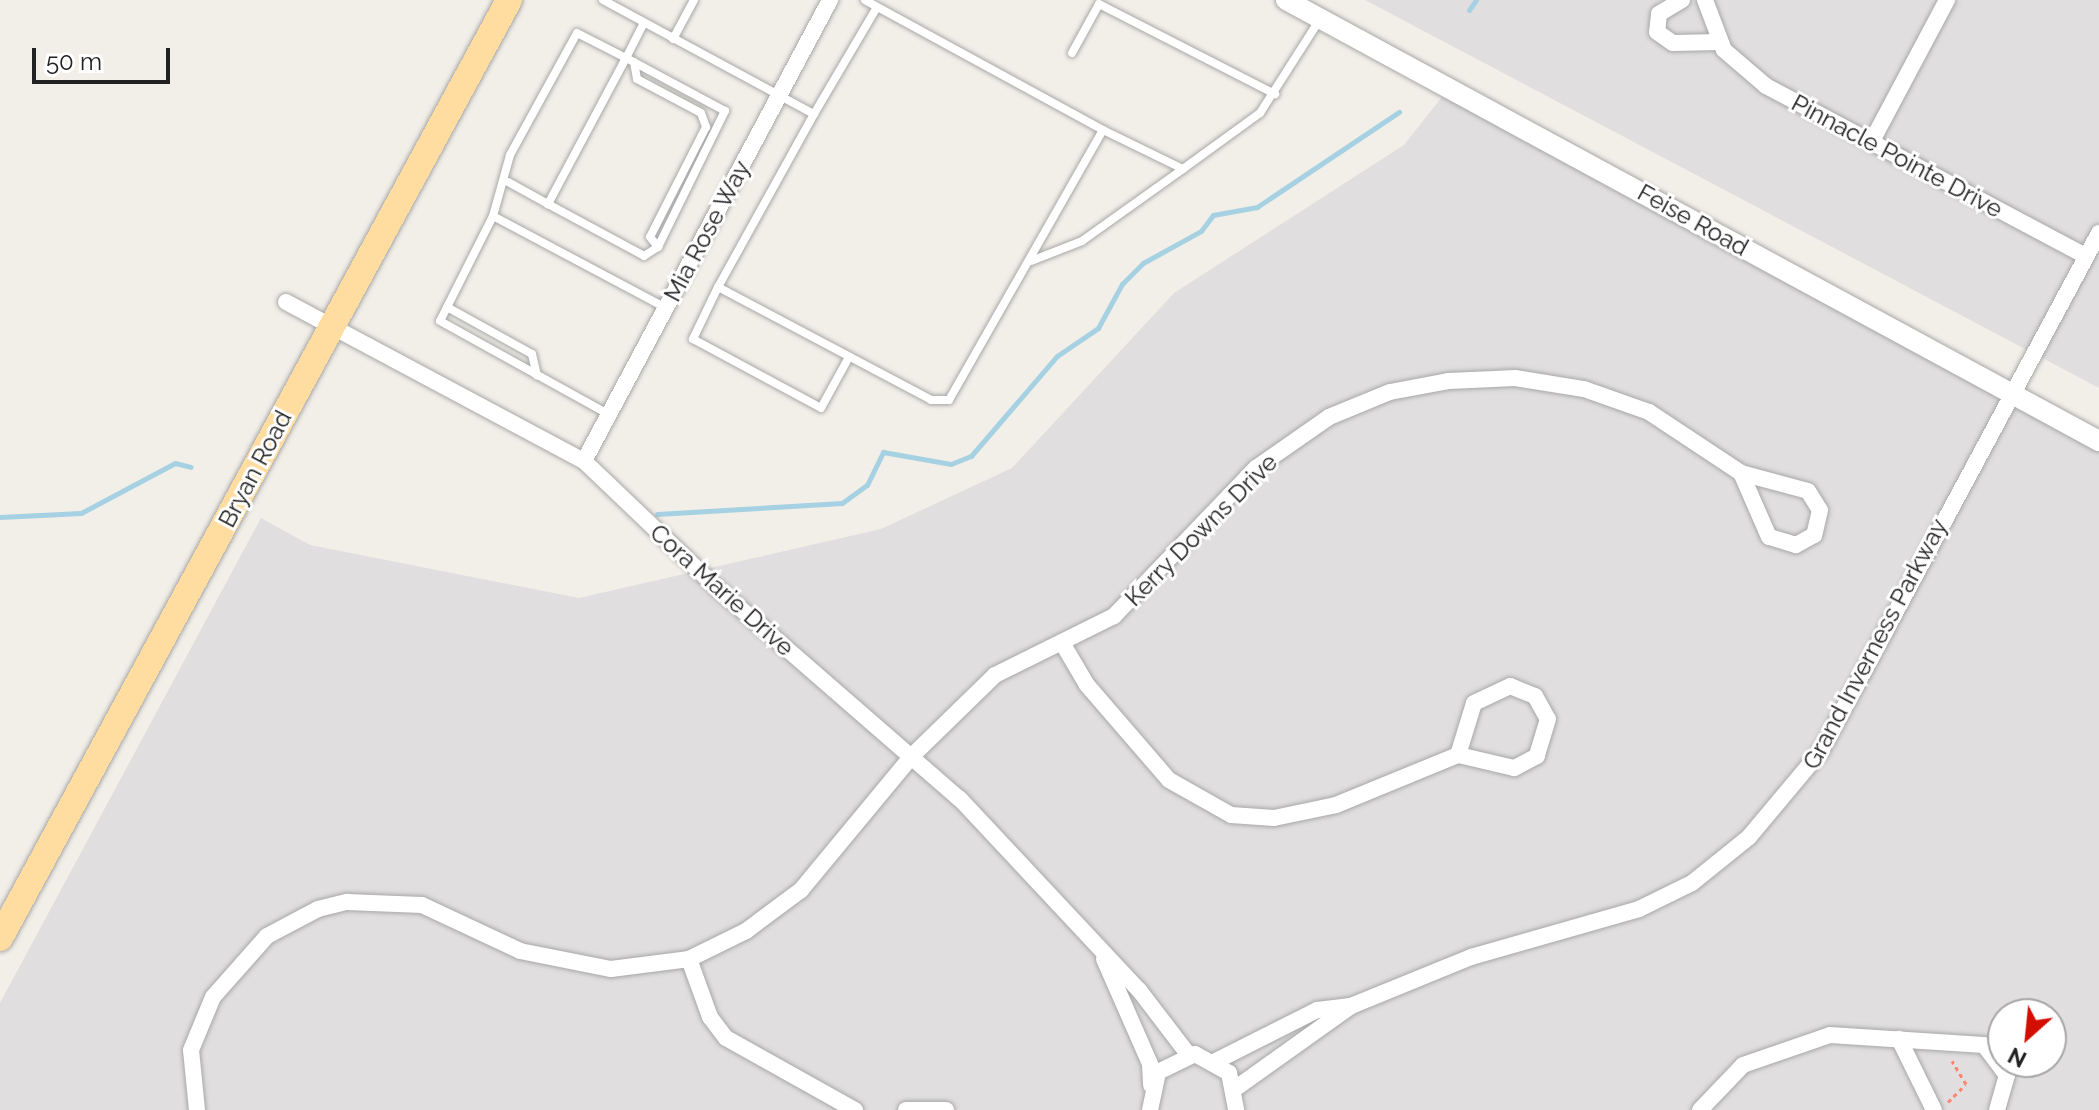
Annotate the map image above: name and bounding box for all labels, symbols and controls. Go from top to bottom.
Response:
scale bar [36,32,174,82]
text: 50 m [46,47,102,76]
street label: Pinnacle Pointe Drive [1787,88,2007,224]
street label: Mia Rose Way [658,155,756,307]
street label: Feise Road [1633,178,1753,262]
street label: Bryan Road [212,406,298,532]
street label: Kerry Downs Drive [1119,448,1283,612]
street label: Grand Inverness Parkway [1797,514,1953,774]
street label: Cora Marie Drive [644,518,800,662]
north arrow [1987,998,2067,1078]
text: N [2004,1042,2030,1073]

